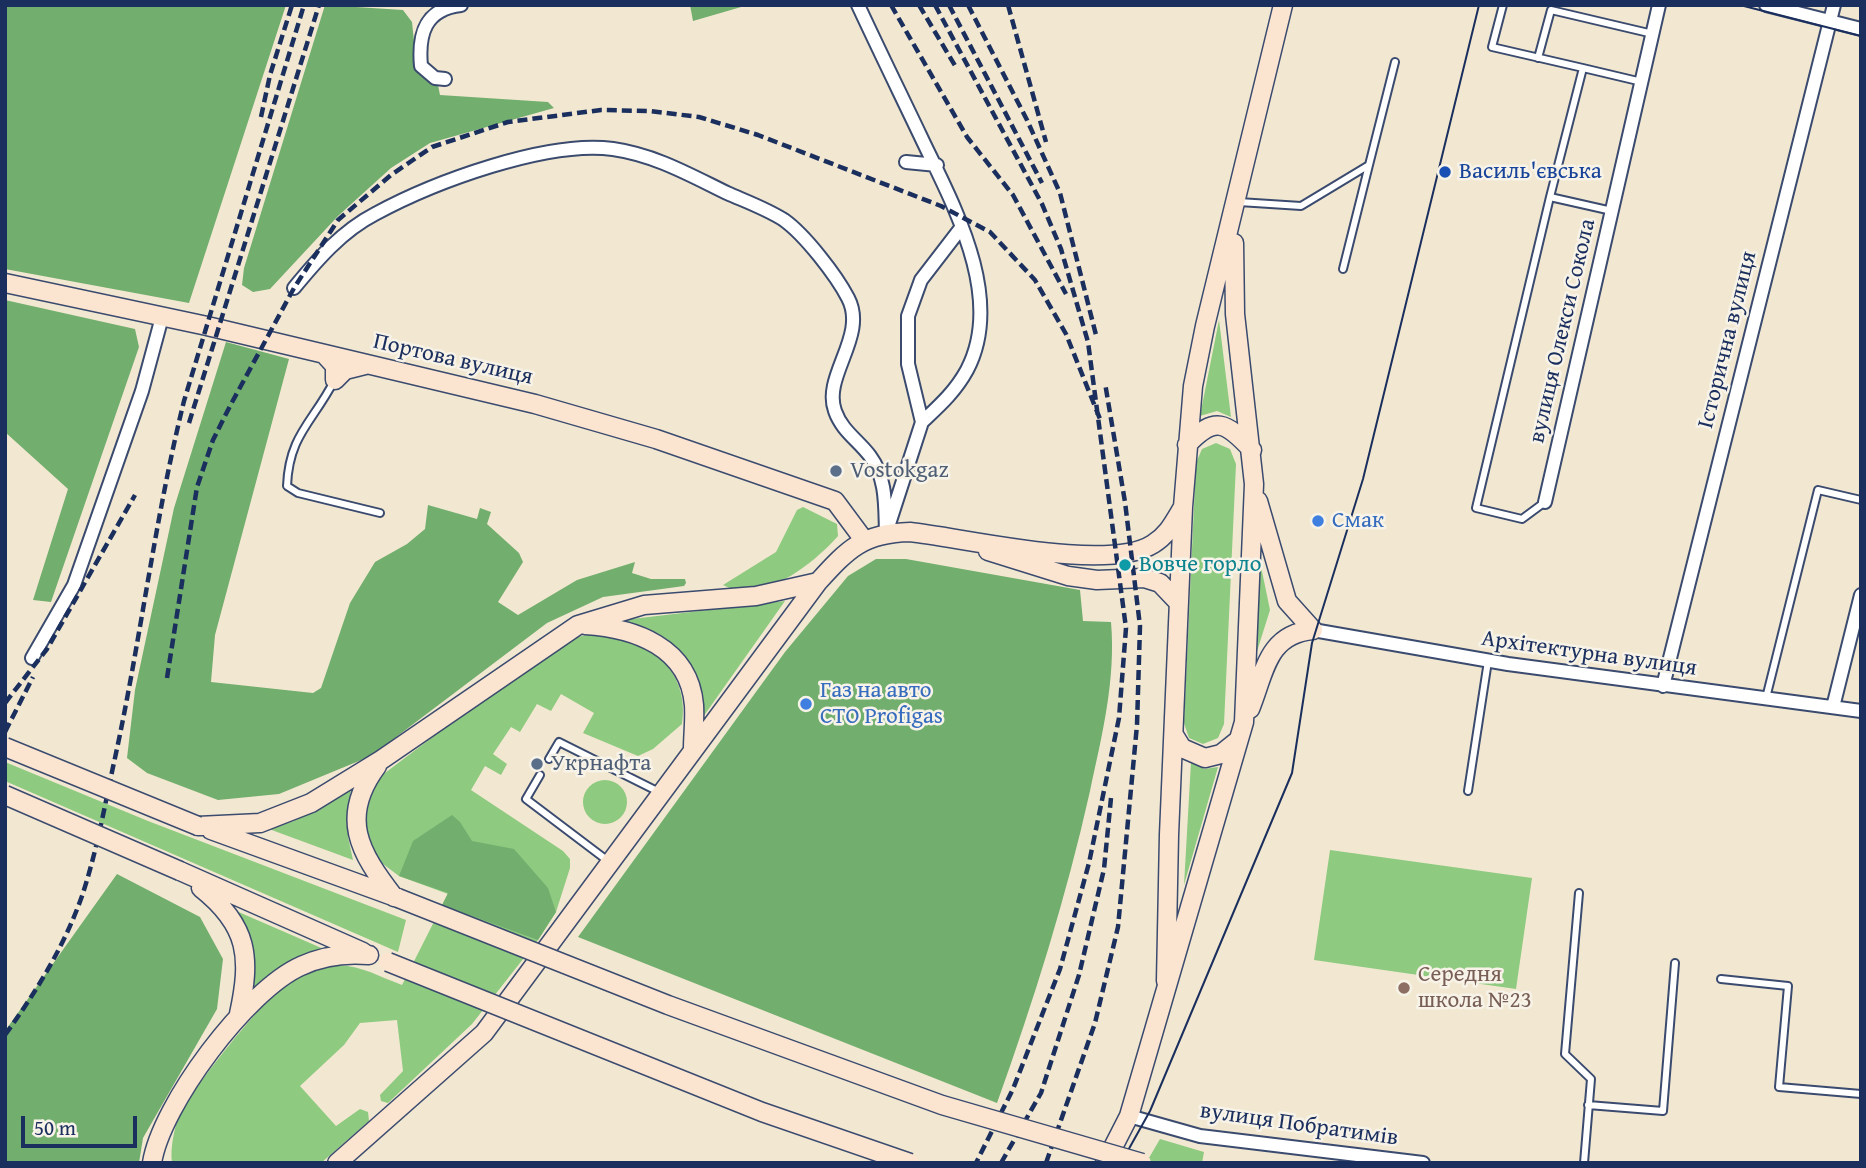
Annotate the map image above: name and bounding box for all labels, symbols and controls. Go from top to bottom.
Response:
place label: Василь'євська [1459,158,1602,186]
marker: Василь'євська [1437,164,1453,180]
street label: вулиця Олекси Сокола [1524,216,1602,446]
street label: Історична вулиця [1693,248,1763,432]
street label: Портова вулиця [370,328,536,392]
place label: Vostokgaz [850,457,948,485]
marker: Vostokgaz [828,463,844,479]
place label: Смак [1332,507,1384,535]
marker: Смак [1310,513,1326,529]
place label: Вовче горло [1139,551,1261,579]
marker: Вовче горло [1117,557,1133,573]
street label: Архітектурна вулиця [1480,625,1698,683]
place label: Газ на авто СТО Profigas [820,677,943,731]
marker: Газ на авто СТО Profigas [798,696,814,712]
place label: Укрнафта [551,750,651,778]
marker: Укрнафта [529,756,545,772]
place label: Середня школа №23 [1418,961,1532,1015]
marker: Середня школа №23 [1396,980,1412,996]
street label: вулиця Побратимів [1198,1097,1400,1153]
scale bar [24,1102,140,1146]
text: 50 m [34,1112,76,1143]

